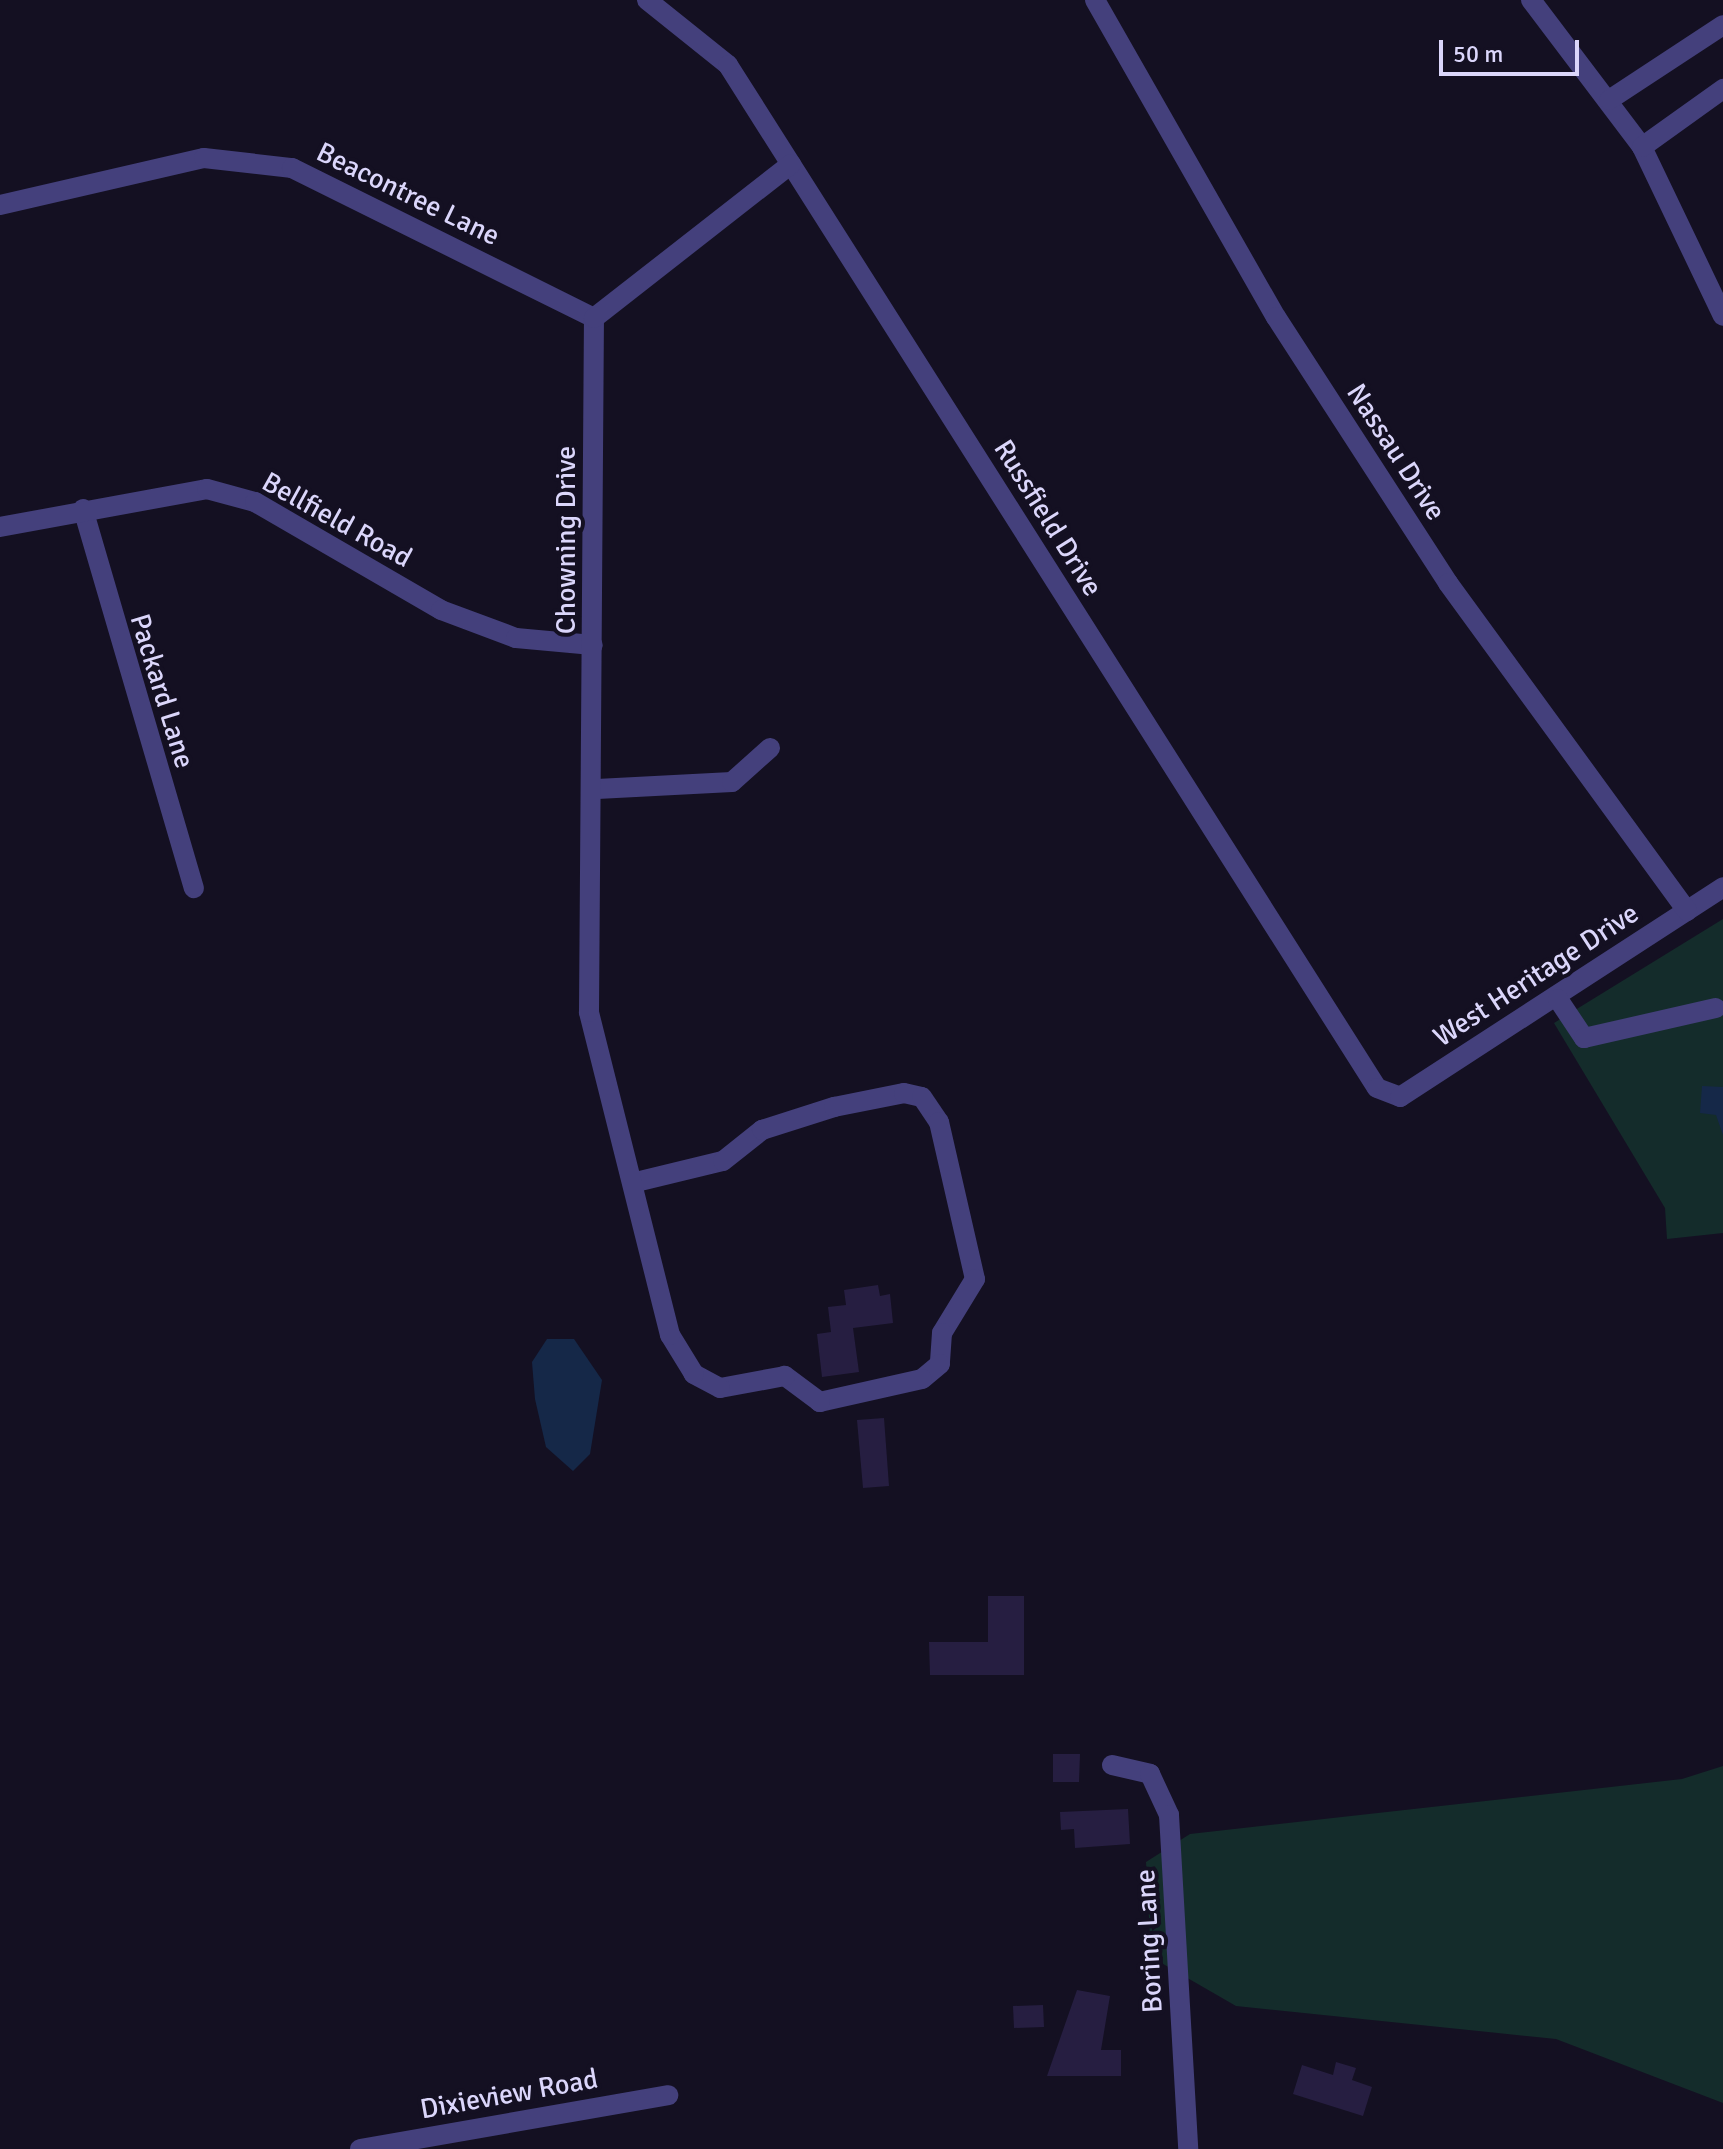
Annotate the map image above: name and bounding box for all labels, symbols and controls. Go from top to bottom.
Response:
scale bar [1443,24,1583,74]
text: 50 m [1453,39,1503,69]
street label: Beacontree Lane [311,135,505,253]
street label: Nassau Drive [1339,377,1453,527]
street label: Russfield Drive [987,434,1109,602]
street label: Chowning Drive [549,446,583,634]
street label: Bellfield Road [256,465,418,575]
street label: Packard Lane [123,610,201,772]
street label: West Heritage Drive [1427,896,1645,1054]
street label: Boring Lane [1128,1868,1170,2014]
street label: Dixieview Road [418,2062,600,2126]

